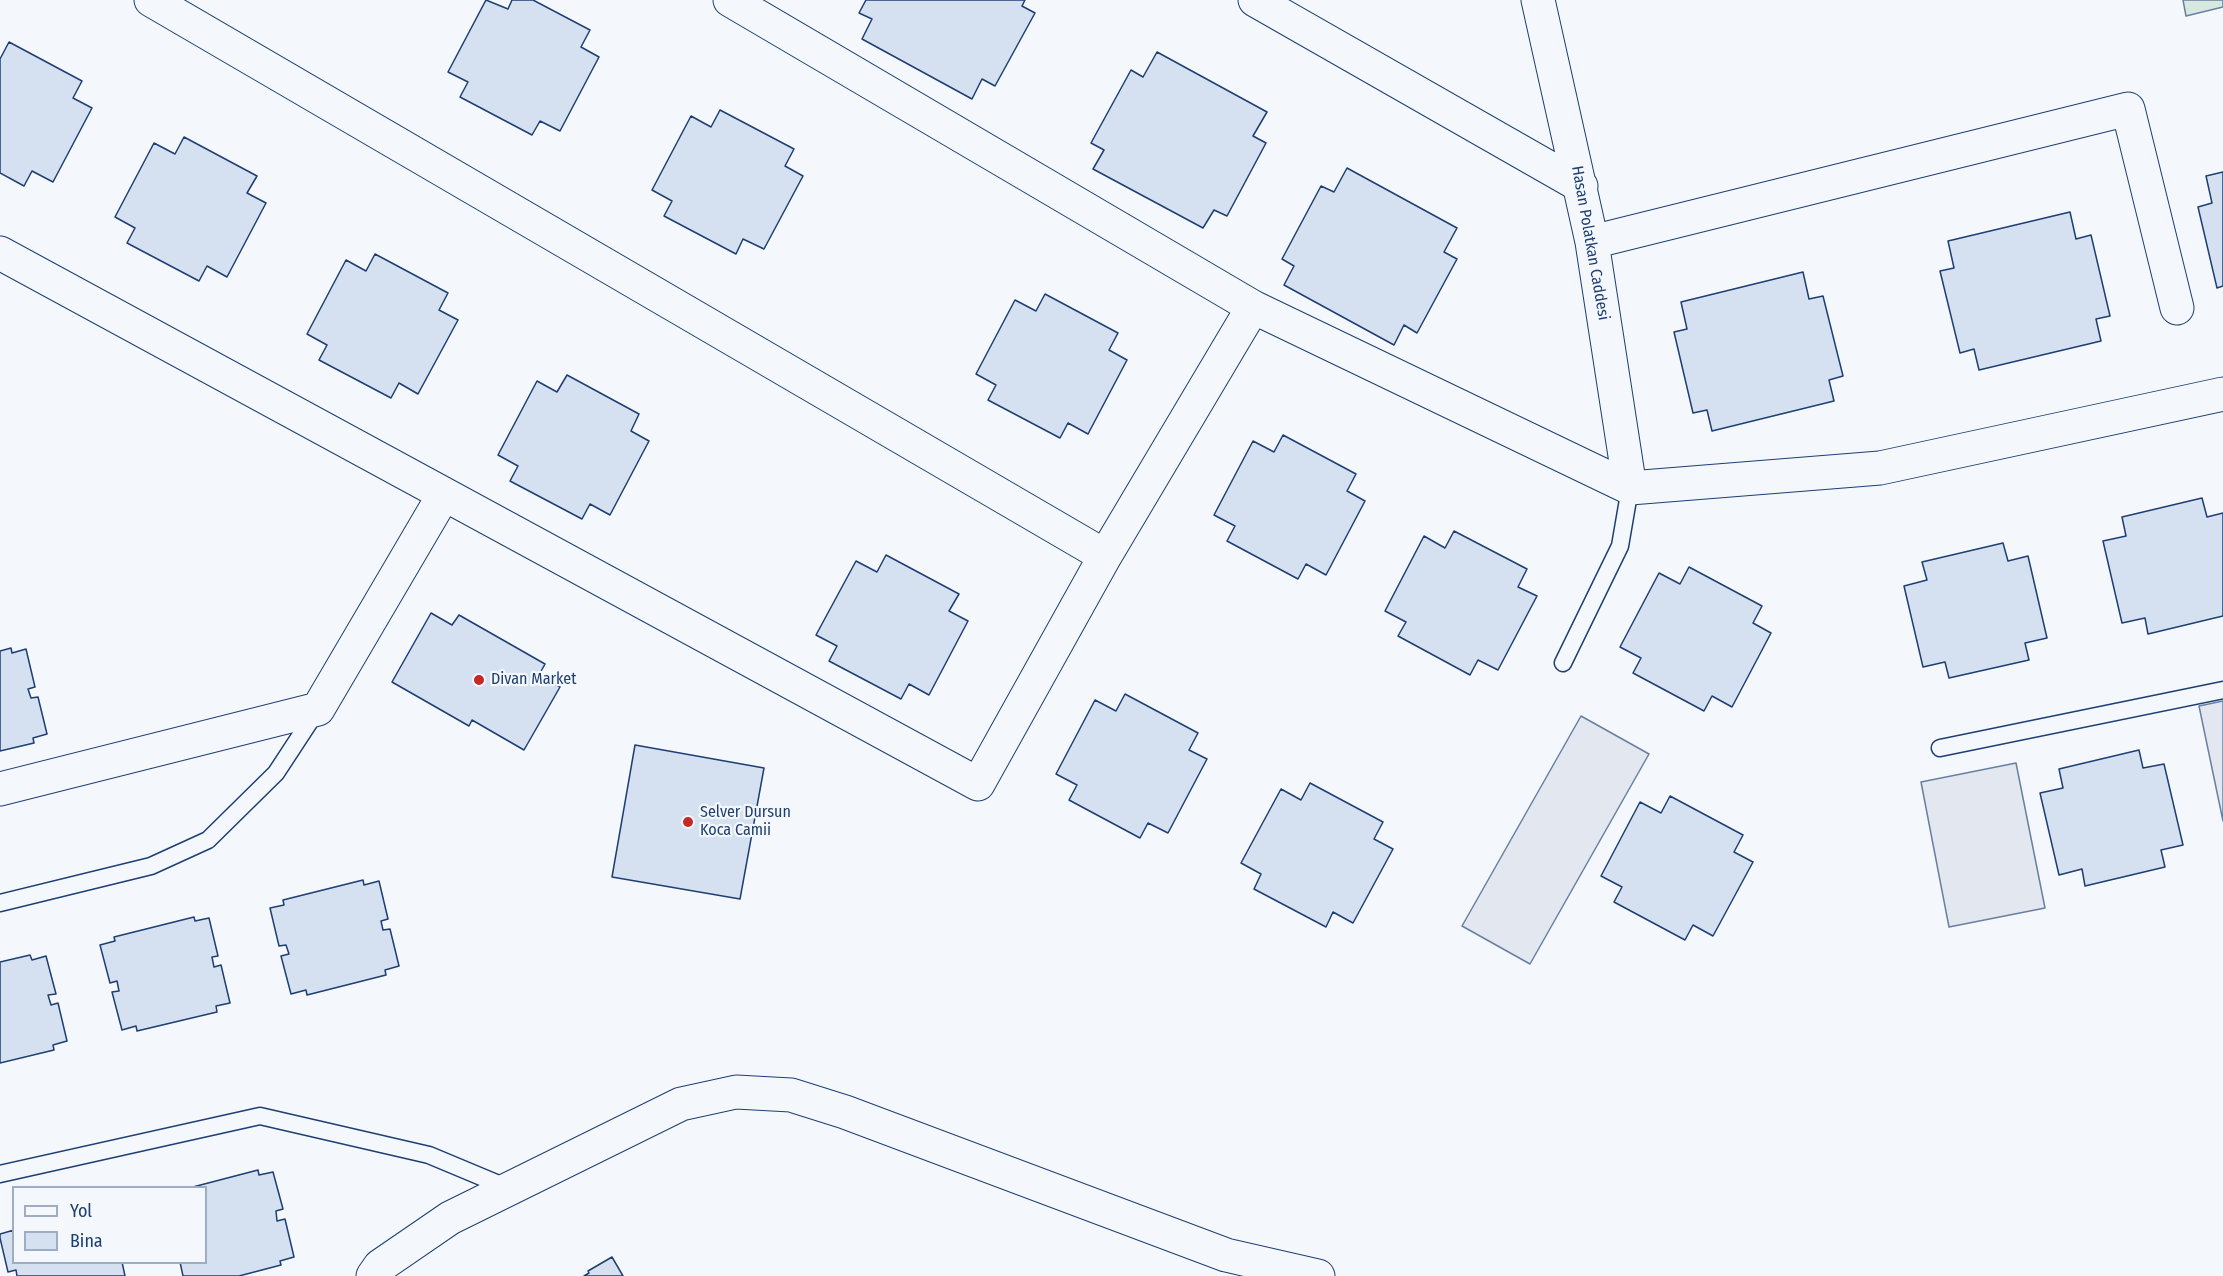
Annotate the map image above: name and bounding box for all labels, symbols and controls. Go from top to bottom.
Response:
street label: Hasan Polatkan Caddesi [1567,164,1613,322]
place label: Divan Market [491,670,577,690]
marker: Divan Market [472,673,486,687]
place label: Selver Dursun Koca Camii [700,803,791,841]
marker: Selver Dursun Koca Camii [681,815,695,829]
legend [12,1186,207,1264]
text: Yol [70,1200,92,1222]
text: Bina [70,1230,103,1252]

